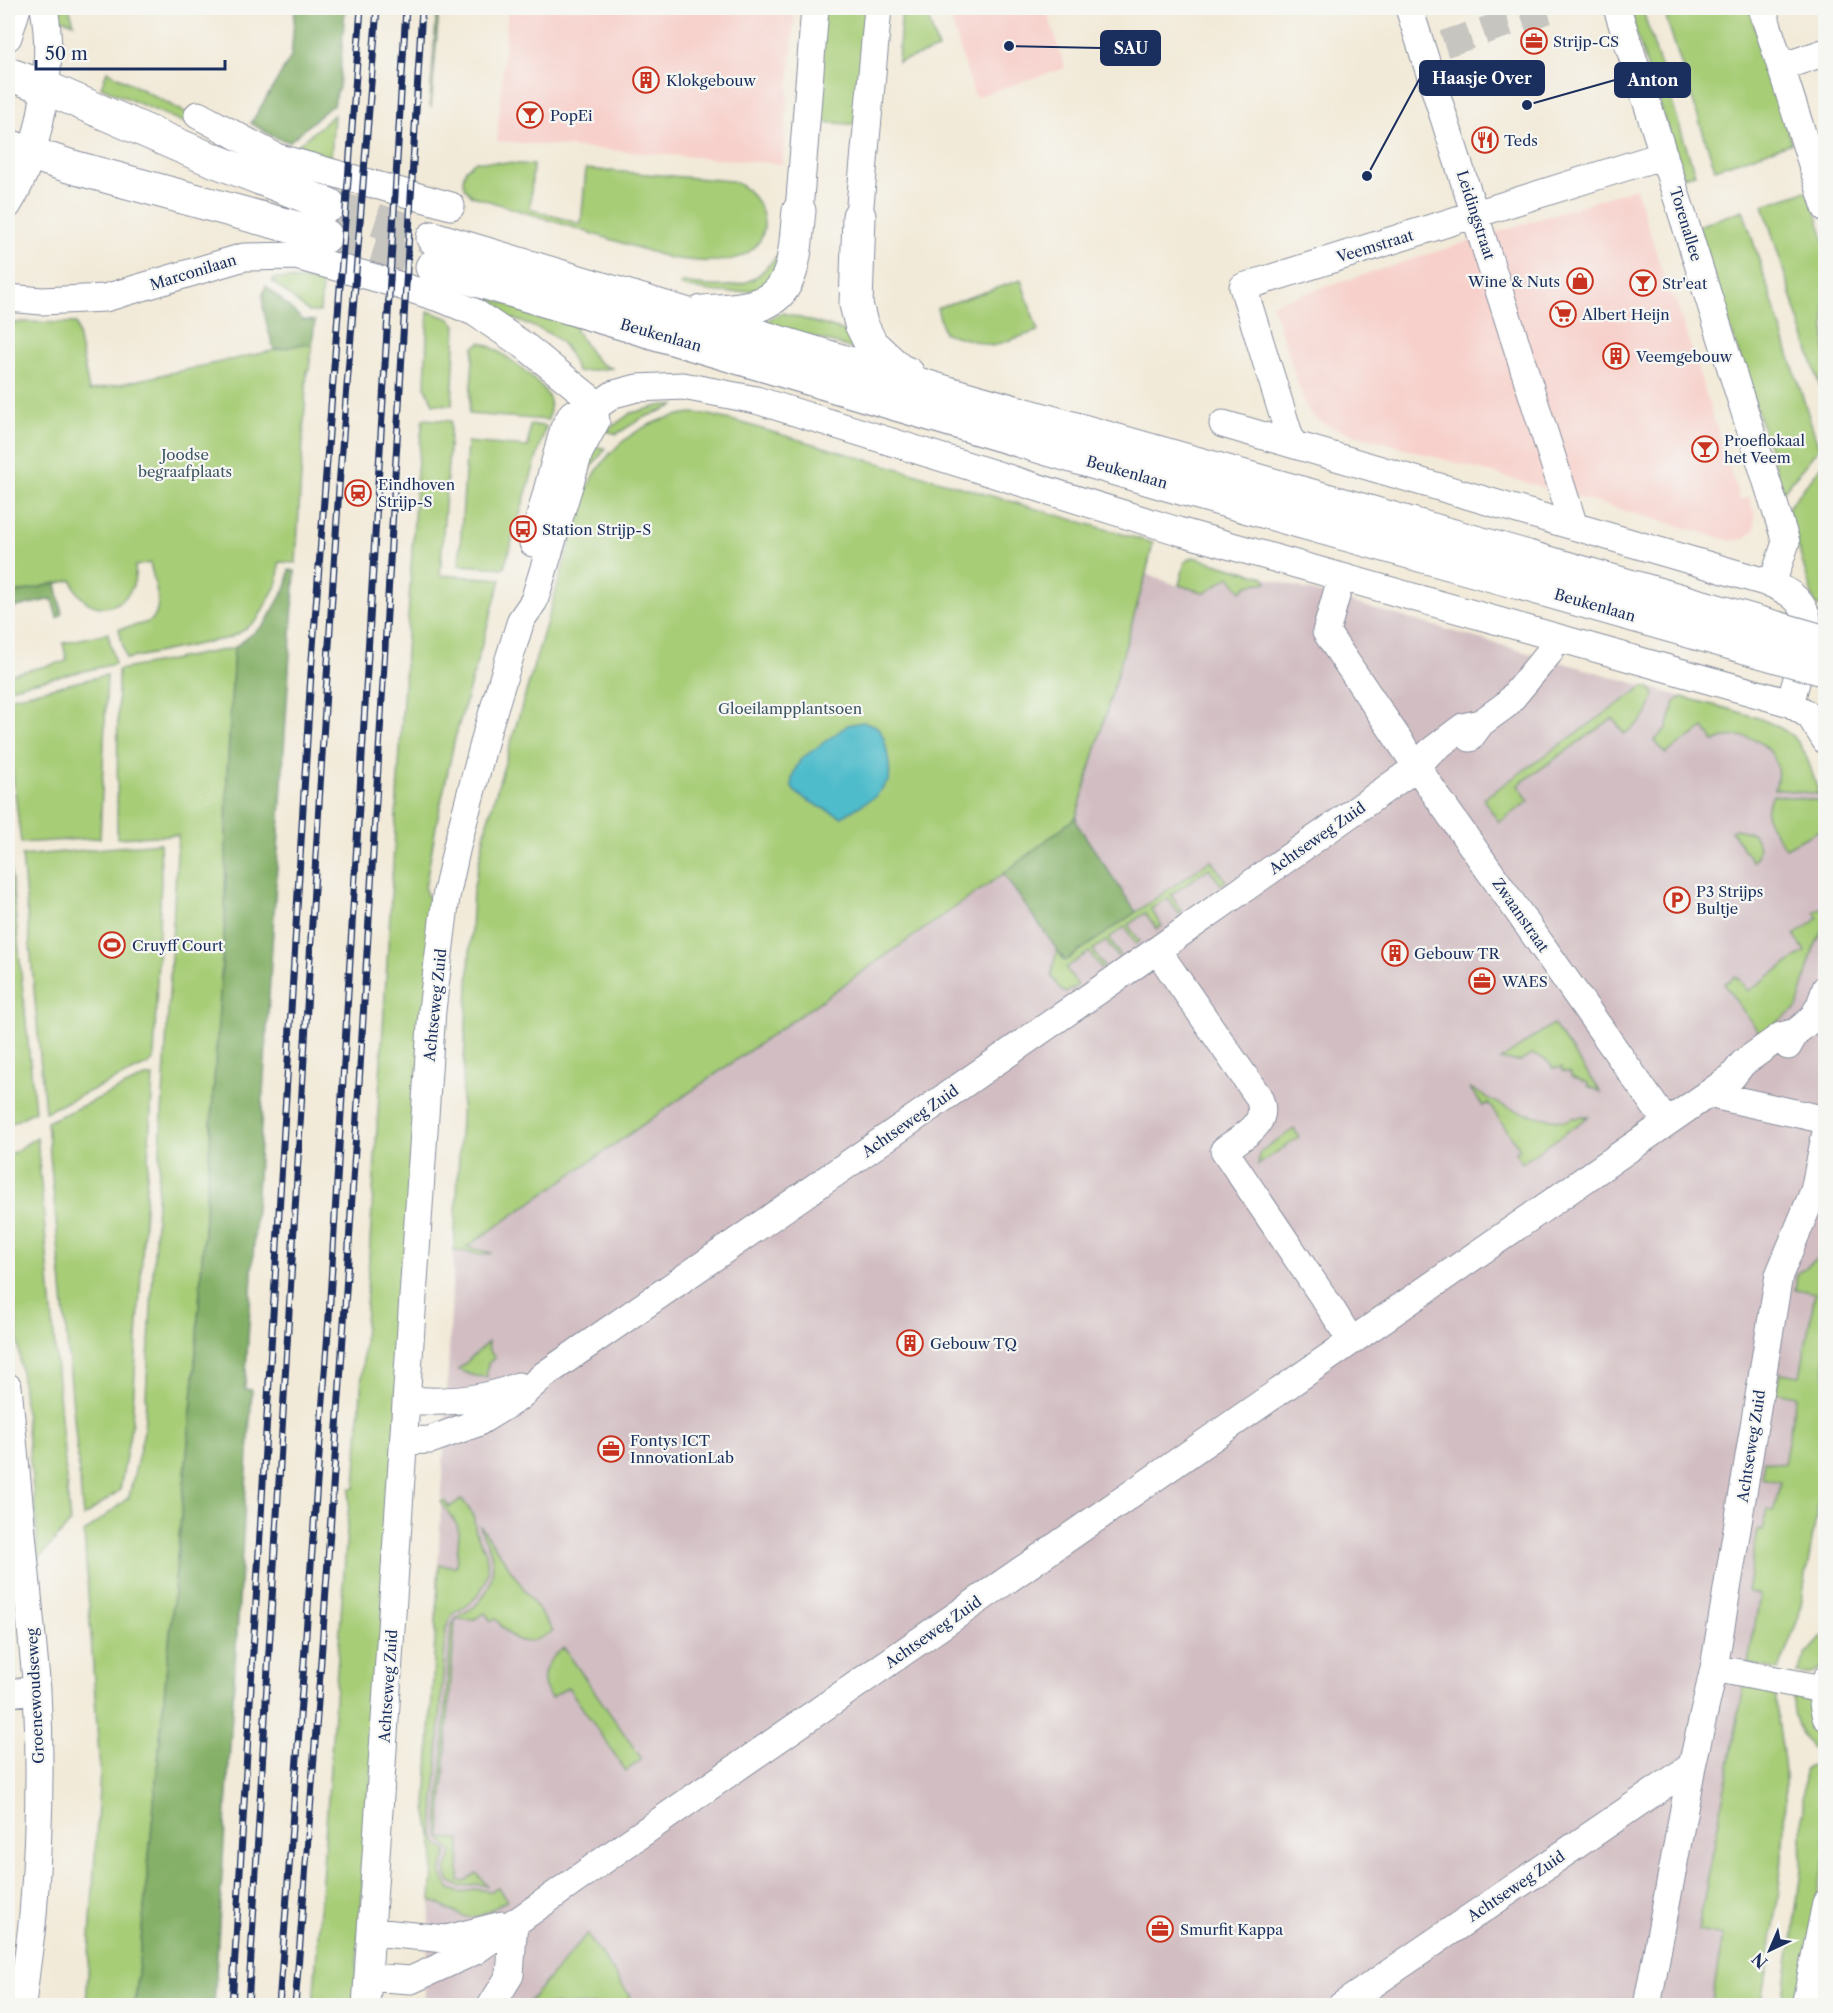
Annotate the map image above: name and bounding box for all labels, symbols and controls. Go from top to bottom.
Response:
office icon: Strijp-CS [1519,26,1549,56]
callout: SAU [1101,31,1160,65]
place label: Strijp-CS [1553,32,1619,51]
scale bar [36,33,225,71]
text: SAU [1114,38,1148,58]
text: 50 m [45,43,88,65]
callout: Haasje Over [1420,61,1544,95]
callout: Anton [1615,63,1690,97]
building icon: Klokgebouw [631,65,661,95]
text: Haasje Over [1432,68,1532,88]
text: Anton [1627,70,1678,90]
place label: Klokgebouw [666,71,756,90]
bar icon: PopEi [515,100,545,130]
place label: PopEi [550,106,593,125]
restaurant icon: Teds [1470,125,1500,155]
place label: Teds [1504,131,1538,150]
street label: Leidingstraat [1453,168,1500,263]
street label: Torenallee [1666,185,1706,263]
street label: Veemstraat [1333,225,1416,267]
street label: Marconilaan [147,250,239,294]
shop icon: Wine & Nuts [1565,266,1595,296]
bar icon: Str'eat [1628,268,1658,298]
place label: Wine & Nuts [1467,272,1560,291]
place label: Str'eat [1662,274,1708,293]
supermarket icon: Albert Heijn [1548,299,1578,329]
place label: Albert Heijn [1581,305,1670,324]
street label: Beukenlaan [618,314,704,356]
building icon: Veemgebouw [1601,341,1631,371]
place label: Veemgebouw [1635,347,1733,366]
place label: Proeflokaal het Veem [1724,431,1805,467]
bar icon: Proeflokaal het Veem [1690,434,1720,464]
park label: Joodse begraafplaats [138,445,232,481]
street label: Beukenlaan [1084,451,1170,493]
place label: Eindhoven Strijp-S [378,475,456,511]
station icon: Eindhoven Strijp-S [343,478,373,508]
bus stop icon: Station Strijp-S [508,514,538,544]
place label: Station Strijp-S [542,520,651,539]
street label: Beukenlaan [1552,584,1638,626]
park label: Gloeilampplantsoen [718,699,863,718]
street label: Achtseweg Zuid [1264,798,1369,879]
street label: Zwaanstraat [1489,874,1554,956]
place label: P3 Strijps Bultje [1696,882,1763,918]
parking icon: P3 Strijps Bultje [1662,885,1692,915]
sports icon: Cruyff Court [97,930,127,960]
place label: Cruyff Court [132,936,224,955]
building icon: Gebouw TR [1380,938,1410,968]
place label: Gebouw TR [1414,944,1501,963]
street label: Achtseweg Zuid [420,948,450,1063]
office icon: WAES [1467,966,1497,996]
place label: WAES [1501,972,1548,991]
street label: Achtseweg Zuid [857,1081,962,1162]
building icon: Gebouw TQ [895,1328,925,1358]
place label: Gebouw TQ [930,1334,1018,1353]
street label: Achtseweg Zuid [1733,1388,1769,1504]
place label: Fontys ICT InnovationLab [630,1431,734,1467]
office icon: Fontys ICT InnovationLab [596,1434,626,1464]
street label: Achtseweg Zuid [880,1592,985,1673]
street label: Groenewoudseweg [22,1628,48,1764]
street label: Achtseweg Zuid [374,1629,401,1744]
street label: Achtseweg Zuid [1463,1846,1568,1926]
office icon: Smurfit Kappa [1145,1914,1175,1944]
place label: Smurfit Kappa [1180,1920,1283,1939]
north arrow [1740,1920,1800,1980]
text: N [1748,1949,1772,1973]

